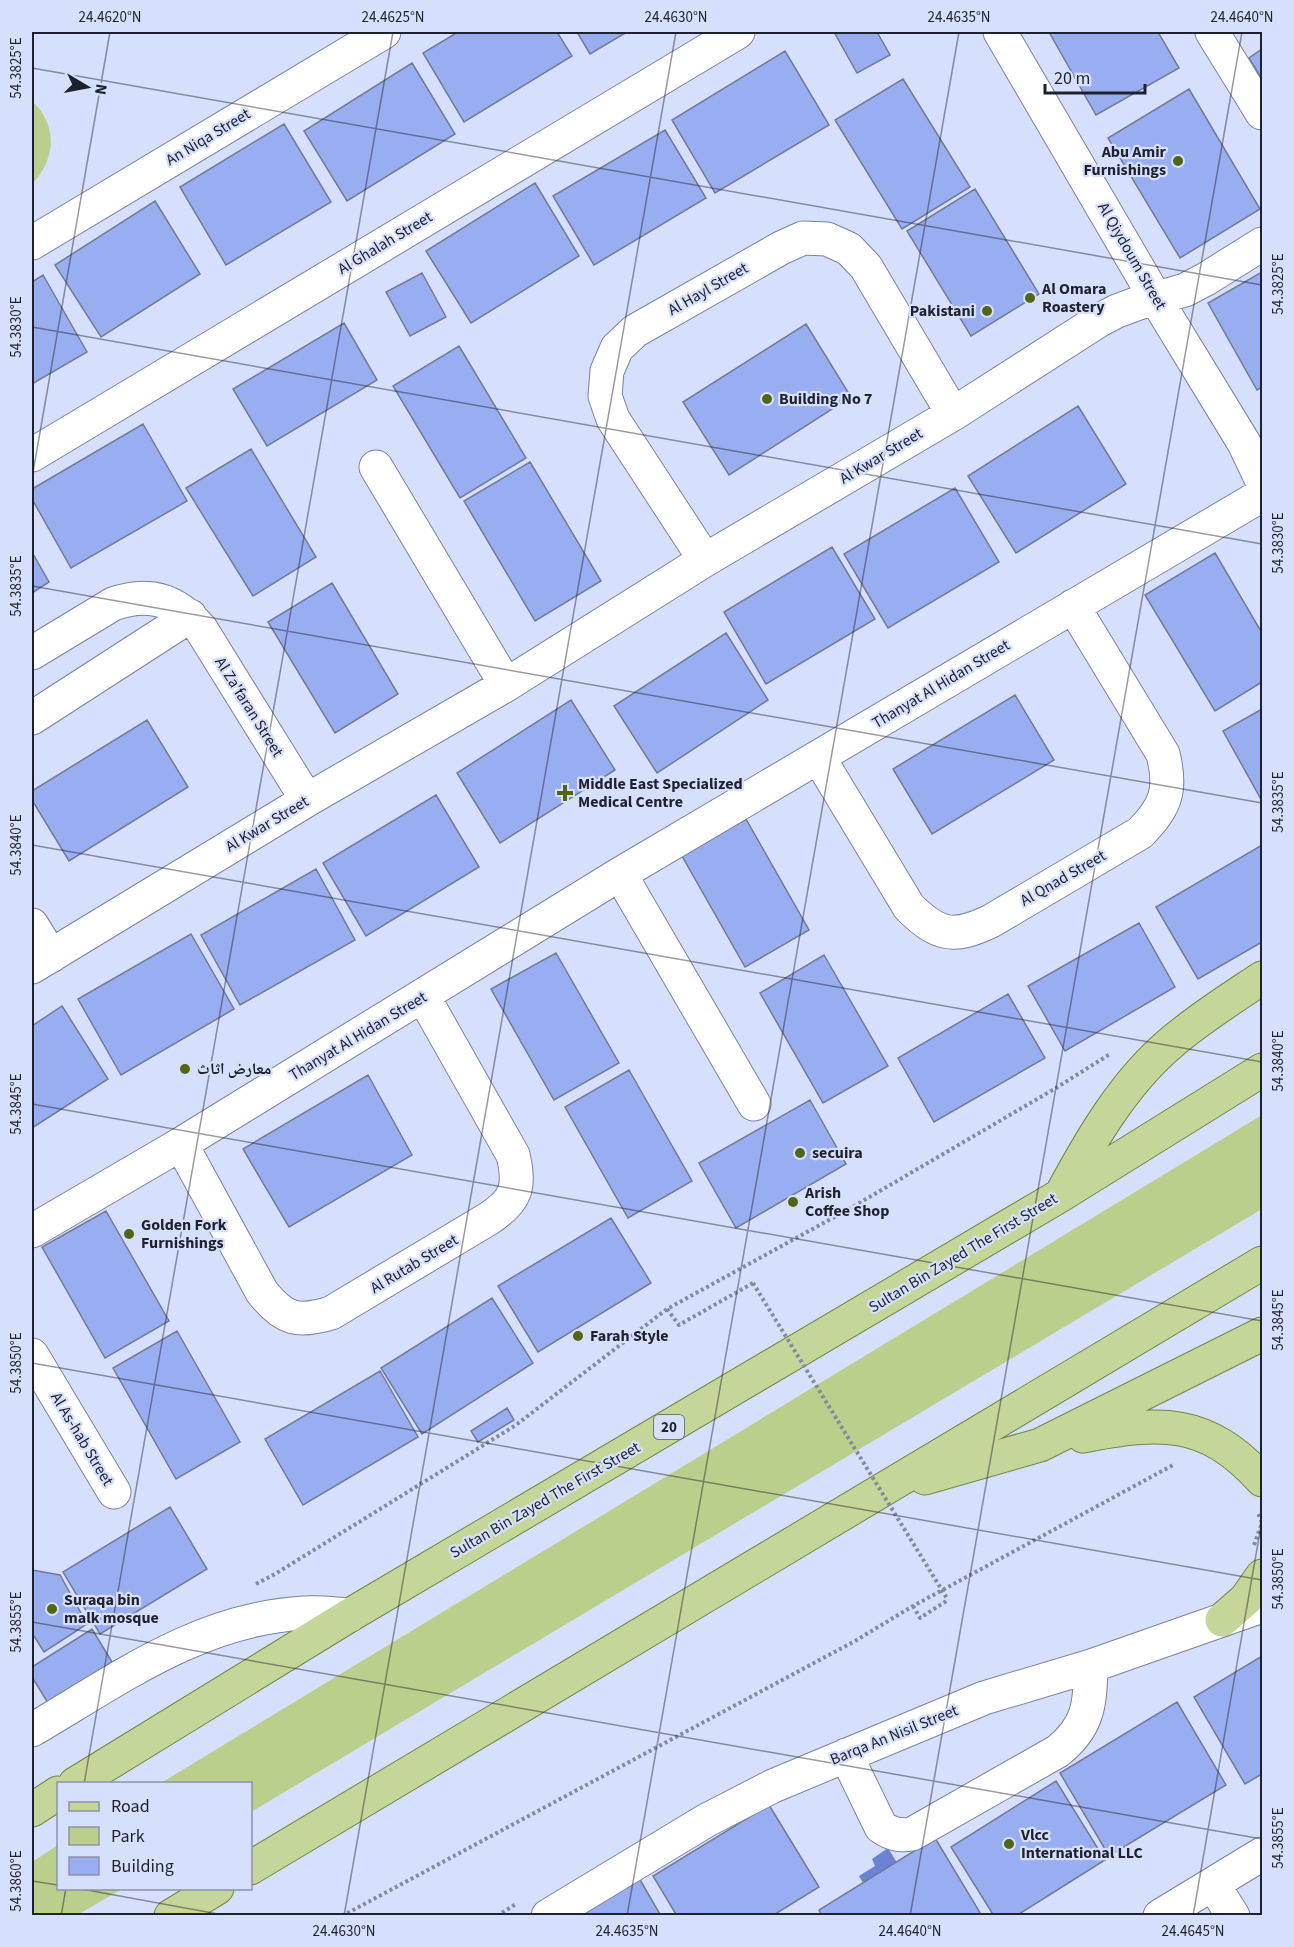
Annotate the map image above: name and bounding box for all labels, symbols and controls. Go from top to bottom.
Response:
text: 24.4620°N [78,7,142,28]
text: 24.4625°N [361,7,425,28]
text: 24.4630°N [644,7,708,28]
text: 24.4635°N [927,7,991,28]
text: 24.4640°N [1210,7,1274,28]
text: 54.3825°E [6,37,27,99]
north arrow [57,57,117,117]
scale bar [1045,57,1146,95]
text: 20 m [1054,66,1090,91]
text: N [89,82,113,97]
street label: An Niqa Street [162,103,255,171]
place label: Abu Amir Furnishings [1083,141,1167,181]
marker: Abu Amir Furnishings [1171,154,1185,168]
street label: Al Qiydoum Street [1092,198,1172,314]
street label: Al Ghalah Street [334,206,437,280]
text: 54.3825°E [1268,253,1289,315]
street label: Al Hayl Street [664,257,753,321]
place label: Al Omara Roastery [1041,278,1106,318]
marker: Al Omara Roastery [1023,291,1037,305]
text: 54.3830°E [6,296,27,358]
place label: Pakistani [910,300,975,322]
marker: Pakistani [980,304,994,318]
place label: Building No 7 [779,388,872,410]
marker: Building No 7 [760,392,774,406]
street label: Al Kwar Street [835,422,927,489]
text: 54.3830°E [1268,512,1289,574]
text: 54.3835°E [6,555,27,617]
street label: Thanyat Al Hidan Street [868,634,1014,734]
street label: Al Za'faran Street [209,653,289,762]
text: 54.3835°E [1268,771,1289,833]
place label: Middle East Specialized Medical Centre [578,773,743,813]
marker: Middle East Specialized Medical Centre [556,784,574,802]
street label: Al Kwar Street [221,790,313,857]
text: 54.3840°E [6,814,27,876]
street label: Al Qnad Street [1016,844,1110,911]
street label: Thanyat Al Hidan Street [285,986,431,1086]
text: 54.3840°E [1268,1030,1289,1092]
place label: معارض اثاث [197,1058,271,1080]
marker: معارض اثاث [178,1062,192,1076]
text: 54.3845°E [6,1073,27,1135]
place label: secuira [812,1142,863,1164]
marker: secuira [793,1146,807,1160]
place label: Arish Coffee Shop [804,1182,889,1222]
street label: Sultan Bin Zayed The First Street [865,1188,1062,1318]
marker: Arish Coffee Shop [786,1195,800,1209]
place label: Golden Fork Furnishings [141,1214,227,1254]
marker: Golden Fork Furnishings [122,1227,136,1241]
street label: Al Rutab Street [366,1229,463,1299]
text: 54.3845°E [1268,1289,1289,1351]
place label: Farah Style [590,1325,669,1347]
marker: Farah Style [571,1329,585,1343]
text: 54.3850°E [6,1332,27,1394]
street label: Al As-hab Street [45,1388,119,1490]
road number: 20 [654,1415,684,1439]
street label: Sultan Bin Zayed The First Street [446,1436,645,1564]
text: 54.3850°E [1268,1548,1289,1610]
place label: Suraqa bin malk mosque [64,1589,159,1629]
text: 54.3855°E [6,1591,27,1653]
marker: Suraqa bin malk mosque [45,1602,59,1616]
street label: Barqa An Nisil Street [827,1699,962,1771]
legend [57,1782,252,1890]
text: Road [111,1794,150,1819]
text: 54.3855°E [1268,1807,1289,1869]
text: Park [111,1824,145,1849]
place label: Vlcc International LLC [1020,1824,1143,1864]
marker: Vlcc International LLC [1002,1837,1016,1851]
text: 54.3860°E [6,1850,27,1912]
text: Building [111,1854,174,1879]
text: 24.4630°N [312,1921,376,1942]
text: 24.4635°N [595,1921,659,1942]
text: 24.4640°N [878,1921,942,1942]
text: 24.4645°N [1161,1921,1225,1942]

